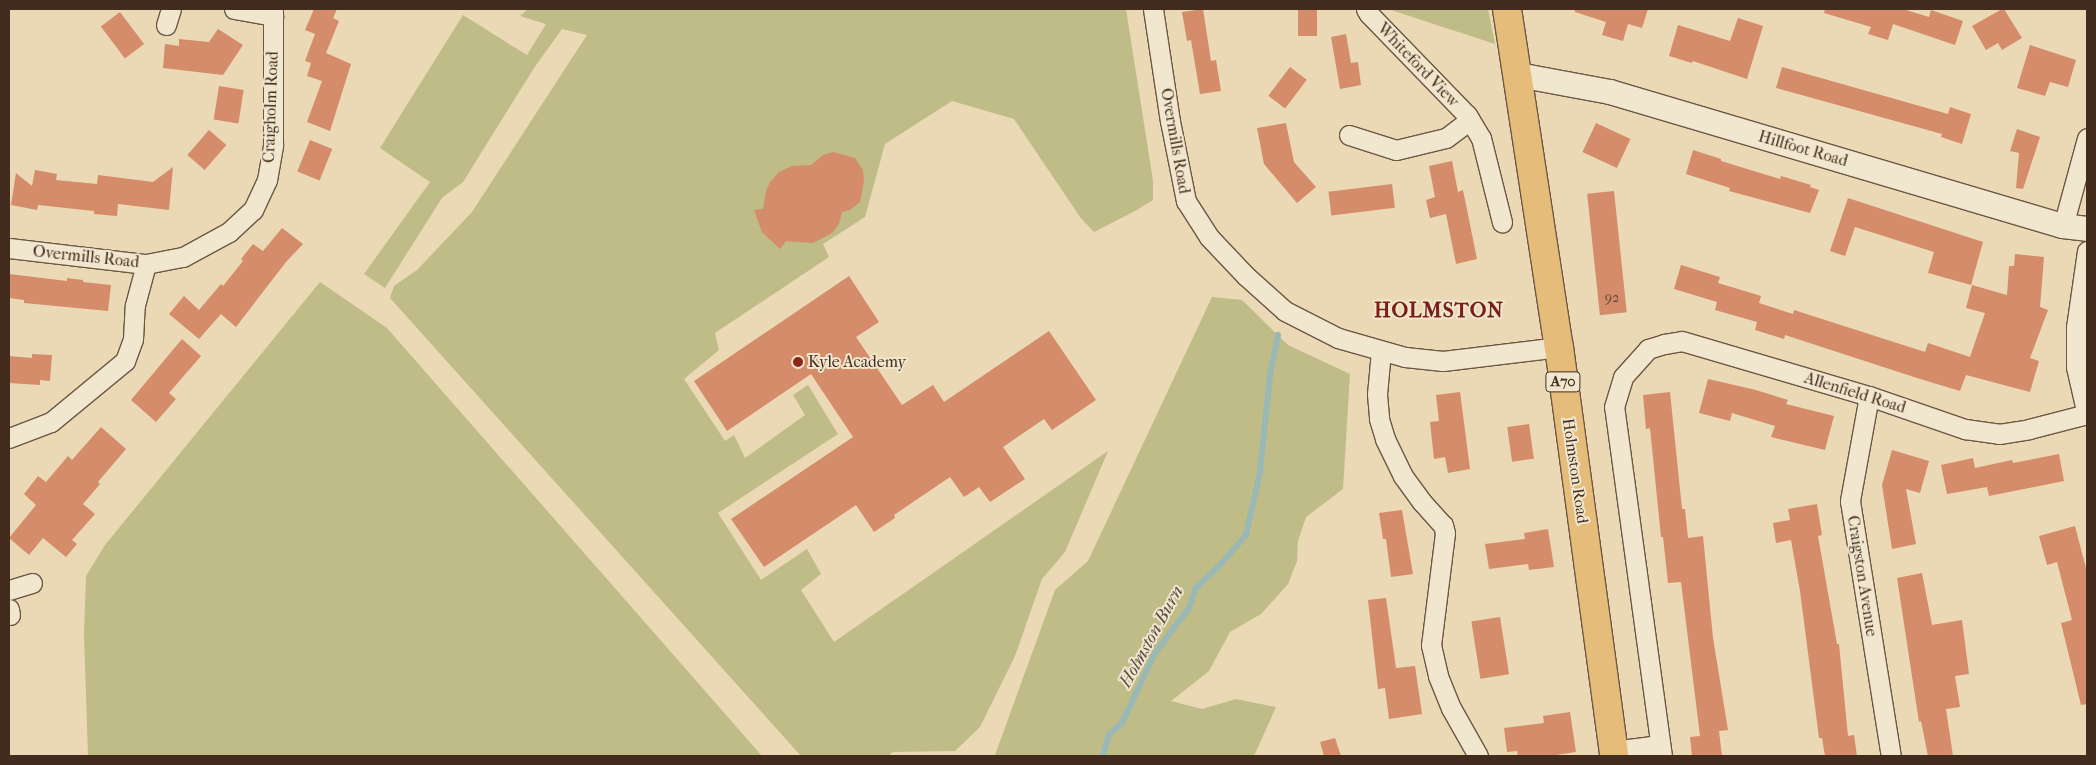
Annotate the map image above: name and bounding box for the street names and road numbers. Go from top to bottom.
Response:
street label: Whiteford View [1373,19,1463,111]
street label: Craigholm Road [259,51,283,163]
street label: Overmills Road [1156,87,1194,195]
street label: Hillfoot Road [1756,127,1850,171]
street label: Overmills Road [32,242,140,272]
street label: Allenfield Road [1802,368,1908,418]
road number: A70 [1544,370,1582,394]
street label: Holmston Road [1558,417,1592,525]
street label: Craigston Avenue [1843,514,1881,638]

